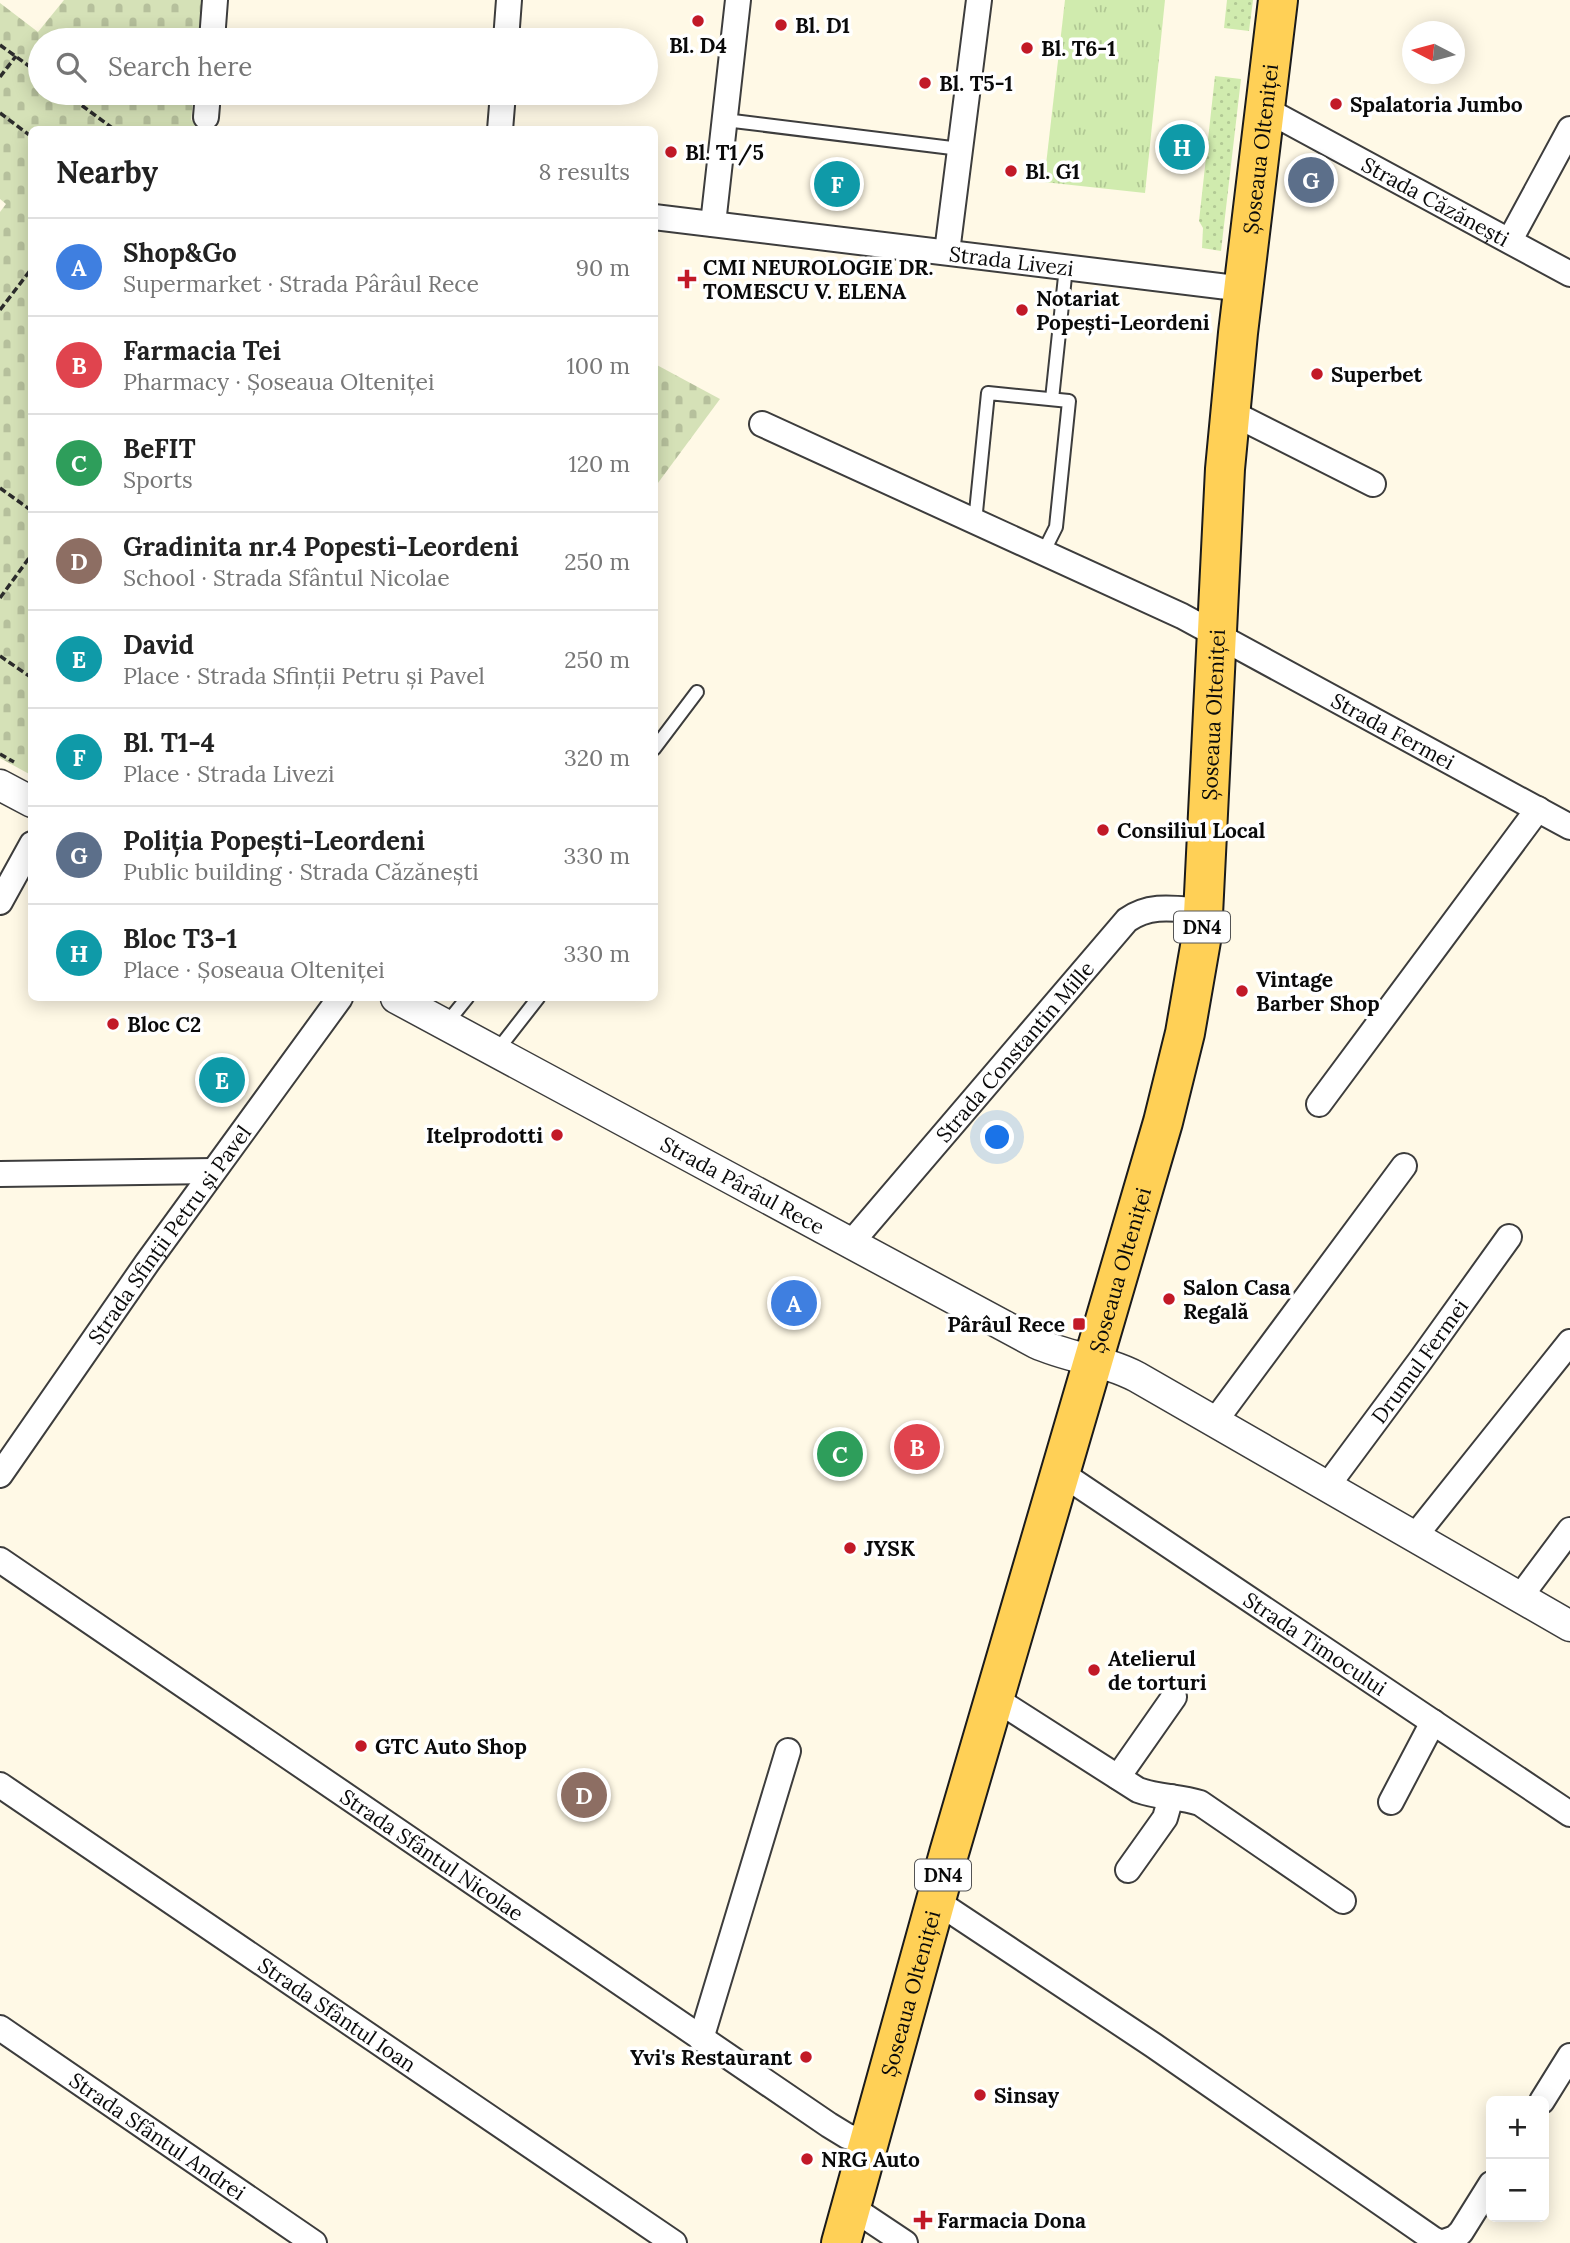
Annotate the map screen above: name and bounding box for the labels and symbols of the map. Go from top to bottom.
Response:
place label: Bl. D1 [795,12,850,39]
marker: Bl. D4 [690,13,706,29]
marker: Bl. D1 [773,17,789,33]
north arrow [1402,21,1465,84]
place label: Bl. D4 [669,32,727,59]
place label: Bl. T6-1 [1041,35,1116,62]
marker: Bl. T6-1 [1019,40,1035,56]
street label: Șoseaua Olteniței [1236,62,1284,236]
place label: Bl. T5-1 [939,70,1013,97]
marker: Bl. T5-1 [917,75,933,91]
place label: Spalatoria Jumbo [1350,91,1523,118]
marker: Spalatoria Jumbo [1328,96,1344,112]
pin: H [1159,121,1205,173]
place label: Bl. T1/5 [685,139,764,166]
marker: Bl. T1/5 [663,144,679,160]
street label: Strada Căzănești [1357,150,1514,252]
pin: G [1288,154,1334,206]
pin: F [814,158,860,210]
place label: Bl. G1 [1025,158,1080,185]
marker: Bl. G1 [1003,163,1019,179]
street label: Strada Livezi [948,240,1075,282]
place label: CMI NEUROLOGIE DR. TOMESCU V. ELENA [703,254,933,305]
marker: CMI NEUROLOGIE DR. TOMESCU V. ELENA [677,269,697,289]
place label: Notariat Popești-Leordeni [1036,285,1210,336]
marker: Notariat Popești-Leordeni [1014,302,1030,318]
place label: Superbet [1331,361,1423,388]
marker: Superbet [1309,366,1325,382]
street label: Șoseaua Olteniței [1195,628,1231,801]
street label: Strada Fermei [1327,686,1459,775]
place label: Consiliul Local [1117,817,1266,844]
marker: Consiliul Local [1095,822,1111,838]
road number: DN4 [1174,911,1230,942]
street label: Strada Constantin Mille [930,955,1100,1148]
place label: Vintage Barber Shop [1256,966,1380,1017]
marker: Vintage Barber Shop [1234,983,1250,999]
place label: Bloc C2 [127,1011,201,1038]
marker: Bloc C2 [105,1016,121,1032]
pin: E [199,1054,245,1106]
street label: Strada Sfinții Petru și Pavel [82,1120,256,1349]
your location [980,1120,1014,1154]
place label: Itelprodotti [426,1122,543,1149]
marker: Itelprodotti [549,1127,565,1143]
street label: Strada Pârâul Rece [656,1130,830,1240]
street label: Șoseaua Olteniței [1083,1184,1157,1356]
place label: Salon Casa Regală [1183,1274,1291,1325]
pin: A [771,1277,817,1329]
marker: Salon Casa Regală [1161,1291,1177,1307]
street label: Drumul Fermei [1365,1293,1474,1429]
place label: Pârâul Rece [947,1311,1065,1338]
marker: Pârâul Rece [1071,1316,1087,1332]
pin: B [894,1421,940,1473]
pin: C [817,1428,863,1480]
place label: JYSK [864,1535,915,1562]
marker: JYSK [842,1540,858,1556]
street label: Strada Timocului [1238,1586,1392,1701]
place label: Atelierul de torturi [1108,1645,1207,1696]
marker: Atelierul de torturi [1086,1662,1102,1678]
place label: GTC Auto Shop [375,1733,527,1760]
marker: GTC Auto Shop [353,1738,369,1754]
pin: D [561,1769,607,1821]
street label: Strada Sfântul Nicolae [335,1782,529,1927]
road number: DN4 [915,1859,971,1890]
street label: Șoseaua Olteniței [874,1907,946,2080]
street label: Strada Sfântul Ioan [253,1951,422,2078]
place label: Yvi's Restaurant [630,2044,792,2071]
marker: Yvi's Restaurant [798,2049,814,2065]
street label: Strada Sfântul Andrei [64,2066,251,2206]
place label: Sinsay [994,2082,1060,2109]
marker: Sinsay [972,2087,988,2103]
place label: NRG Auto [821,2146,920,2173]
marker: NRG Auto [799,2151,815,2167]
place label: Farmacia Dona [937,2207,1086,2234]
marker: Farmacia Dona [915,2212,931,2228]

